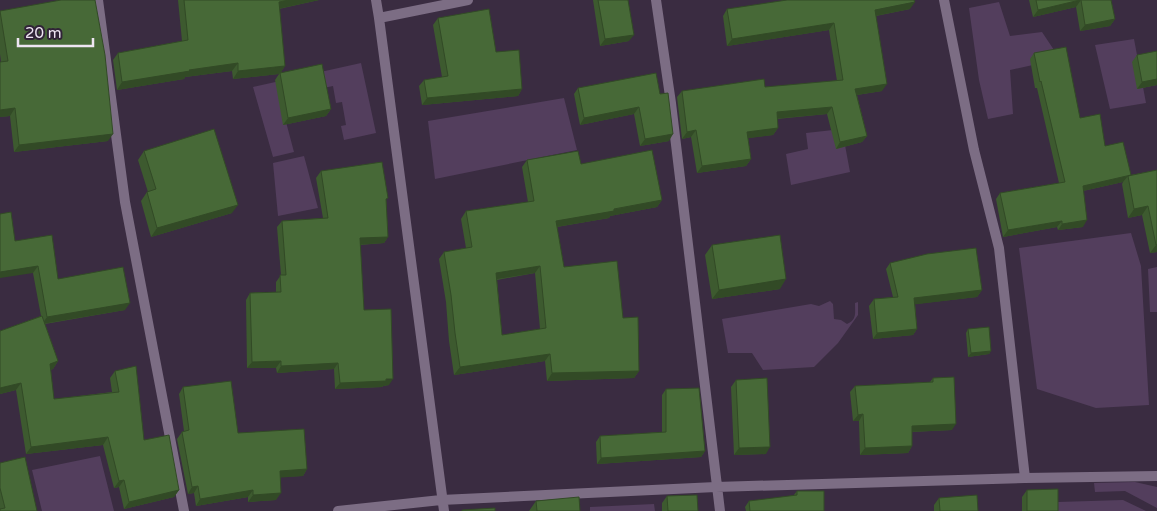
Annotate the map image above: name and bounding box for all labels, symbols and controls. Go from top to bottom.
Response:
scale bar [18,15,92,47]
text: 20 m [25,24,62,42]

